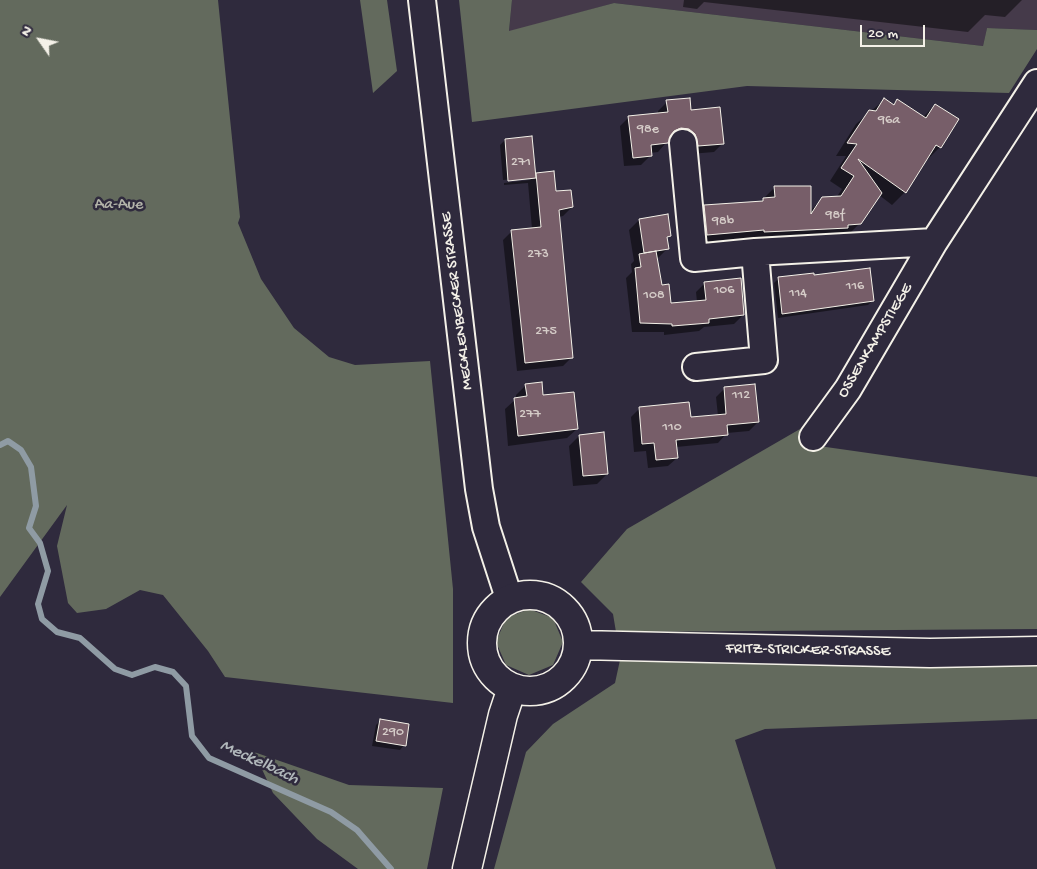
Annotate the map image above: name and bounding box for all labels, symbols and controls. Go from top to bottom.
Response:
north arrow [15,15,65,65]
scale bar [862,15,927,47]
text: N [17,23,37,40]
text: 20 m [868,25,898,43]
house number: 96a [878,113,900,129]
house number: 98e [637,122,659,138]
house number: 271 [511,155,531,171]
park label: Aa-Aue [95,196,143,216]
house number: 98f [826,208,844,224]
street label: MECKLENBECKER STRASSE [438,211,478,391]
house number: 98b [712,214,734,230]
house number: 273 [527,247,549,263]
house number: 116 [846,279,864,295]
street label: OSSENKAMPSTIEGE [834,280,918,402]
house number: 106 [714,283,734,299]
house number: 114 [789,286,807,302]
house number: 108 [643,288,665,304]
house number: 275 [535,324,557,340]
house number: 112 [732,388,750,404]
house number: 277 [519,407,541,423]
house number: 110 [662,420,682,436]
street label: FRITZ-STRICKER-STRASSE [725,640,891,662]
house number: 290 [382,725,404,741]
water label: Meckelbach [216,735,302,791]

